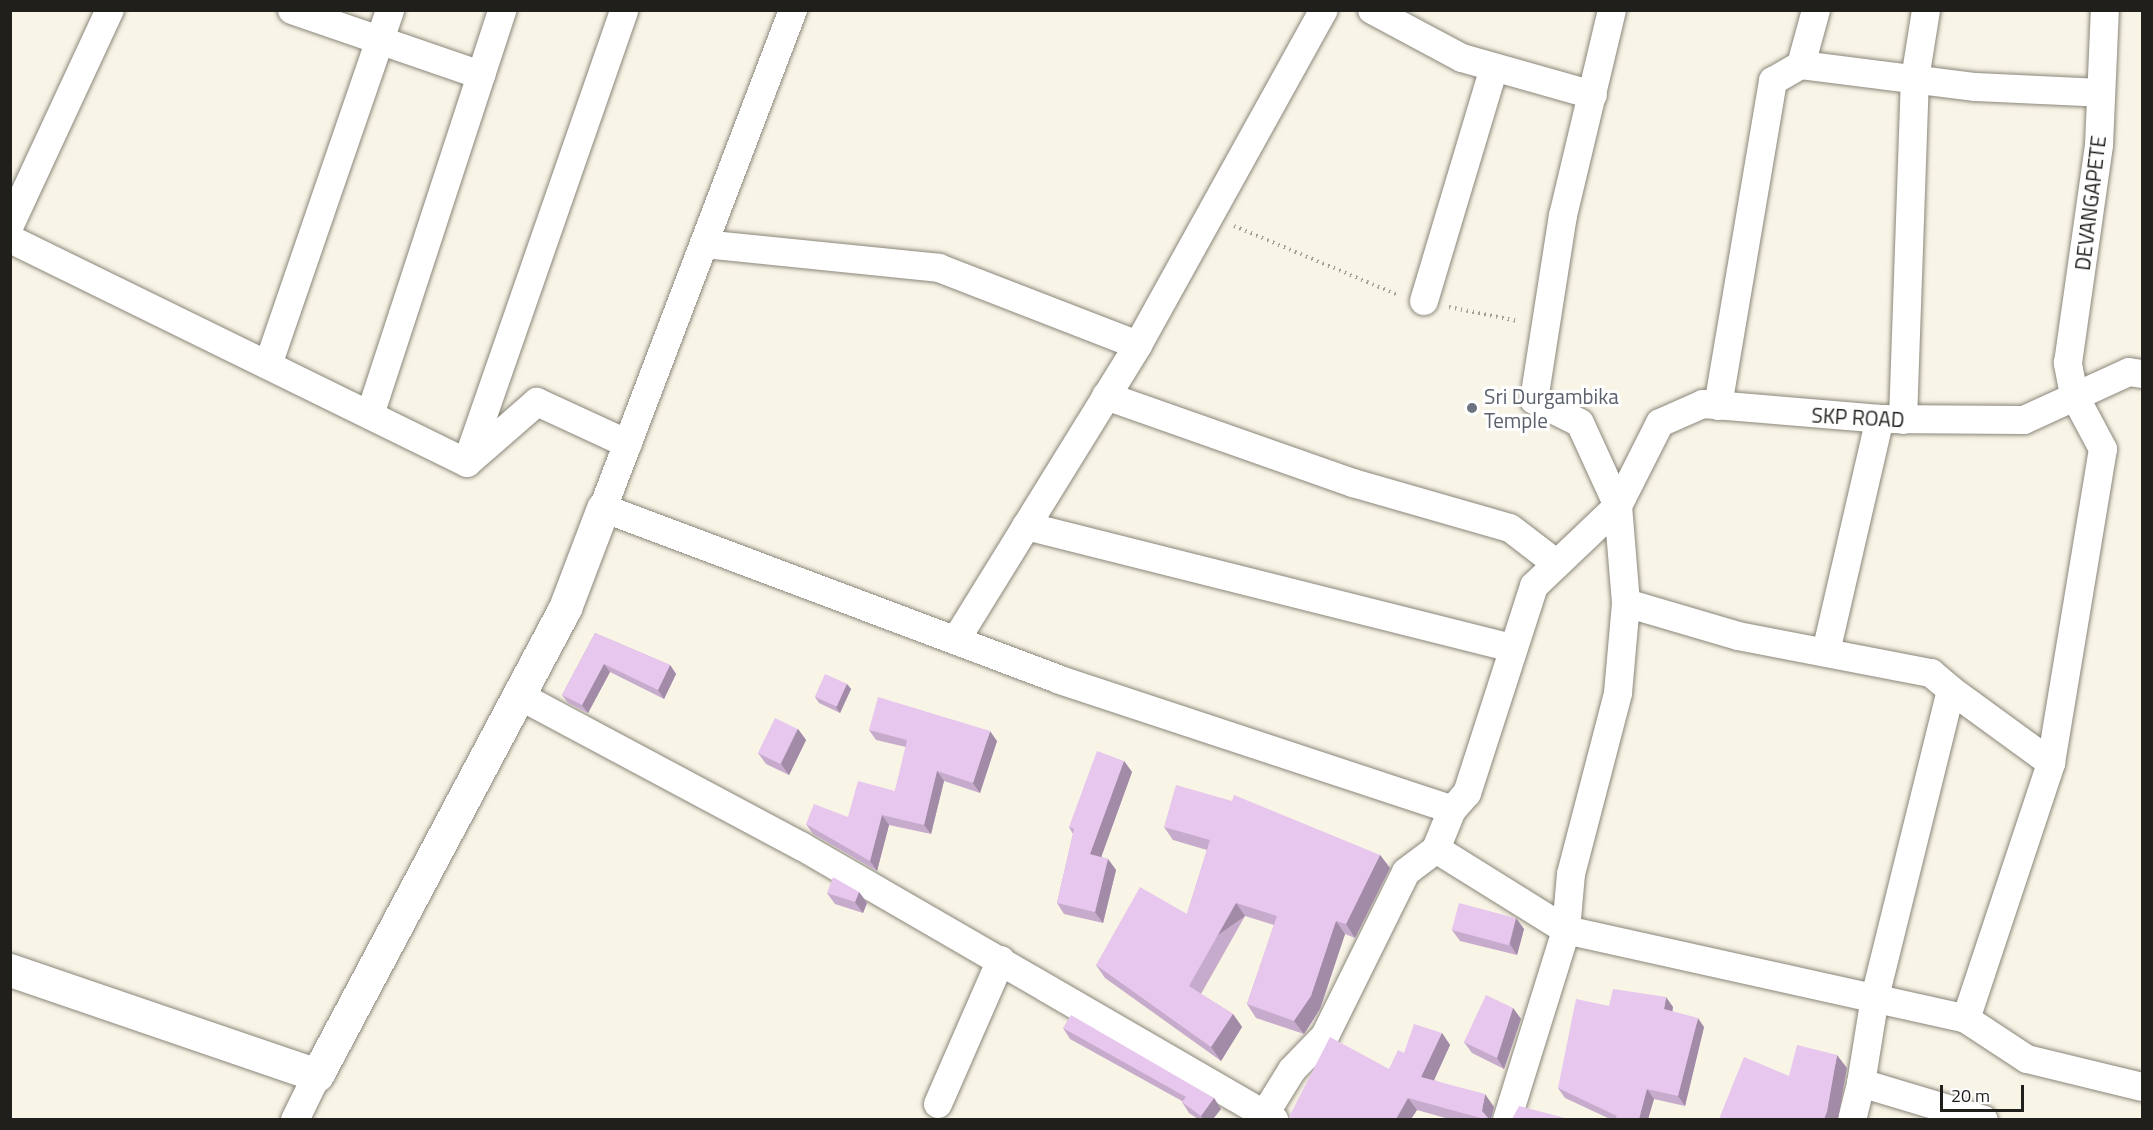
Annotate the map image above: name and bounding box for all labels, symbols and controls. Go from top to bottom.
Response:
street label: DEVANGAPETE [2069,134,2111,272]
place label: Sri Durgambika Temple [1484,383,1619,433]
marker: Sri Durgambika Temple [1465,401,1479,415]
street label: SKP ROAD [1811,402,1905,432]
scale bar [1943,1073,2027,1111]
text: 20 m [1951,1082,1990,1109]

